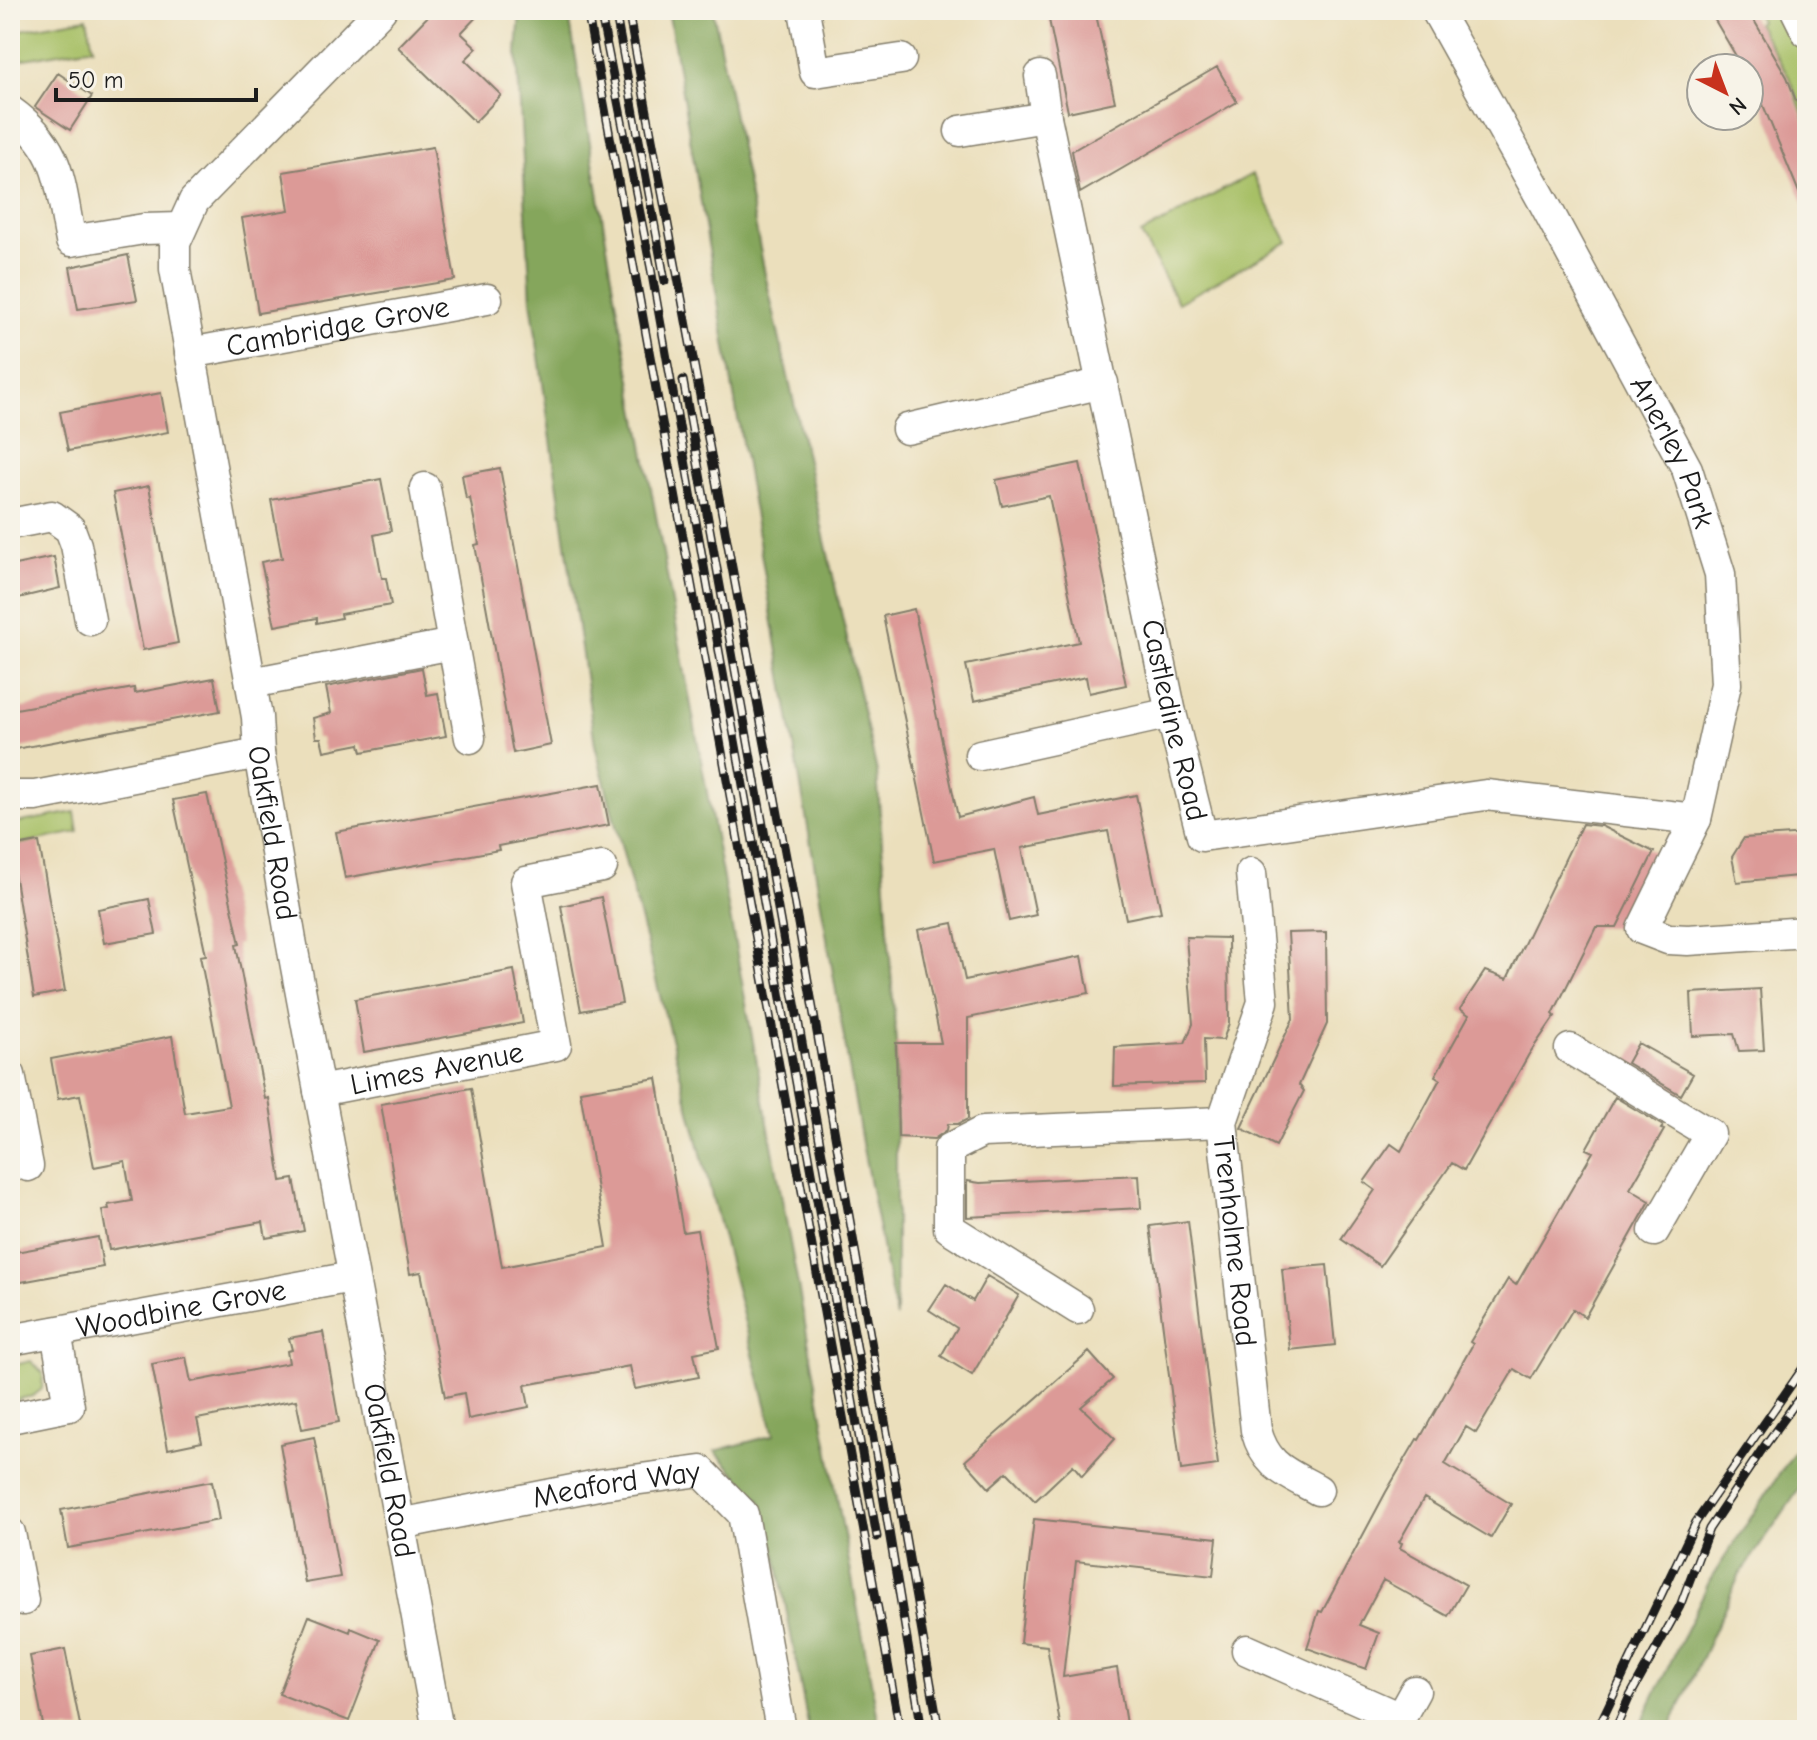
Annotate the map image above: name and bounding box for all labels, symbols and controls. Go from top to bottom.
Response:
scale bar [56,52,256,102]
north arrow [1685,52,1765,132]
text: 50 m [68,66,124,94]
text: N [1724,92,1752,121]
street label: Cambridge Grove [223,289,452,364]
street label: Anerley Park [1623,370,1722,533]
street label: Castledine Road [1134,616,1215,824]
street label: Oakfield Road [241,743,305,923]
street label: Limes Avenue [347,1034,526,1102]
street label: Trenholme Road [1206,1134,1264,1348]
street label: Woodbine Grove [73,1272,289,1345]
street label: Oakfield Road [356,1380,423,1560]
street label: Meaford Way [529,1454,703,1515]

